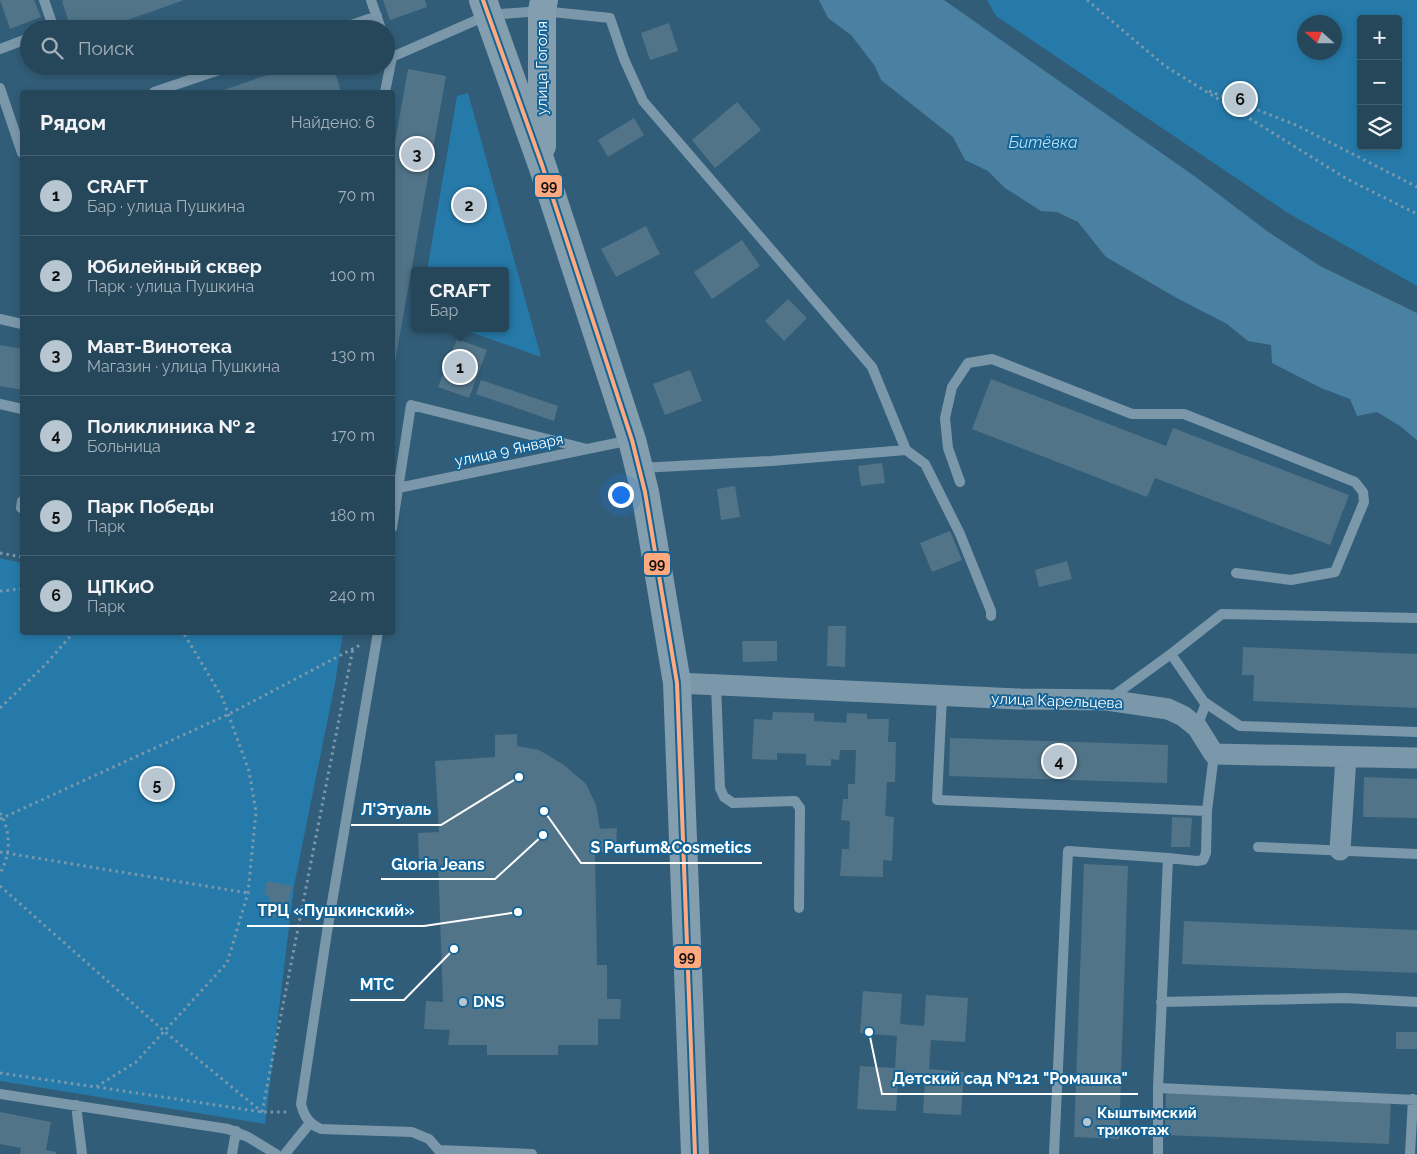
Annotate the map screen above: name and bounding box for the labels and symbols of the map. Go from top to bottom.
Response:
north arrow [1297,15,1342,60]
street label: улица Гоголя [533,21,551,115]
pin: 6 [1224,80,1256,118]
water label: Битёвка [1009,133,1078,152]
pin: 3 [401,135,433,173]
line badge: 99 [534,174,563,198]
text: 99 [541,178,557,194]
pin: 2 [453,186,485,224]
pin: 1 [444,348,476,386]
street label: улица 9 Января [453,430,565,470]
your location [608,482,634,508]
line badge: 99 [643,552,671,576]
text: 99 [649,556,665,572]
street label: улица Карельцева [991,690,1123,712]
pin: 4 [1043,742,1075,780]
pin: 5 [141,765,173,803]
callout: Л'Этуаль [351,794,441,825]
text: Л'Этуаль [361,800,432,819]
callout: S Parfum&Cosmetics [581,832,762,863]
text: S Parfum&Cosmetics [590,838,752,857]
callout: Gloria Jeans [381,848,495,879]
text: Gloria Jeans [391,855,485,874]
callout: ТРЦ «Пушкинский» [247,895,424,926]
text: ТРЦ «Пушкинский» [257,901,415,920]
line badge: 99 [673,945,702,969]
text: 99 [679,949,695,965]
callout: МТС [350,969,404,1000]
text: МТС [360,975,394,994]
place label: DNS [473,993,504,1011]
marker: DNS [457,996,469,1008]
callout: Детский сад №121 "Ромашка" [882,1063,1138,1094]
text: Детский сад №121 "Ромашка" [892,1069,1128,1088]
place label: Кыштымский трикотаж [1097,1104,1197,1139]
marker: Кыштымский трикотаж [1081,1116,1093,1128]

